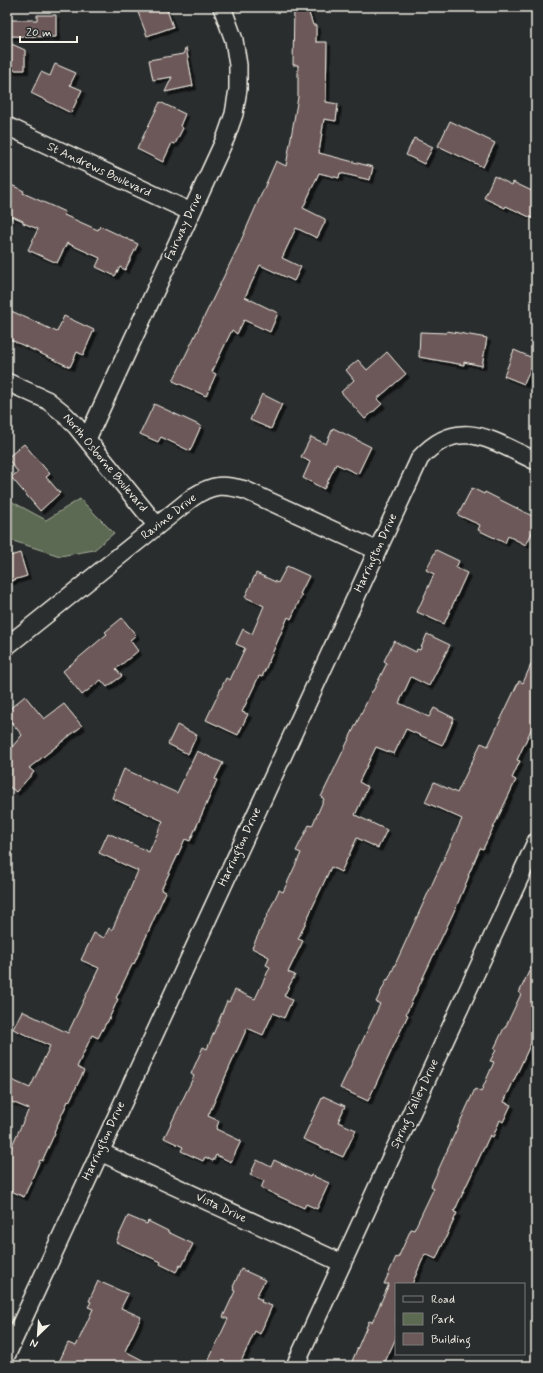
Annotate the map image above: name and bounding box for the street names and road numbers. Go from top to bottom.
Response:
street label: St Andrews Boulevard [44,139,154,201]
street label: Fairway Drive [161,191,207,263]
street label: North Osborne Boulevard [59,410,151,516]
street label: Ravine Drive [138,490,200,544]
street label: Harrington Drive [351,511,402,595]
street label: Harrington Drive [215,805,266,889]
street label: Spring Valley Drive [387,1057,444,1152]
street label: Harrington Drive [79,1099,130,1183]
street label: Vista Drive [193,1189,249,1227]

